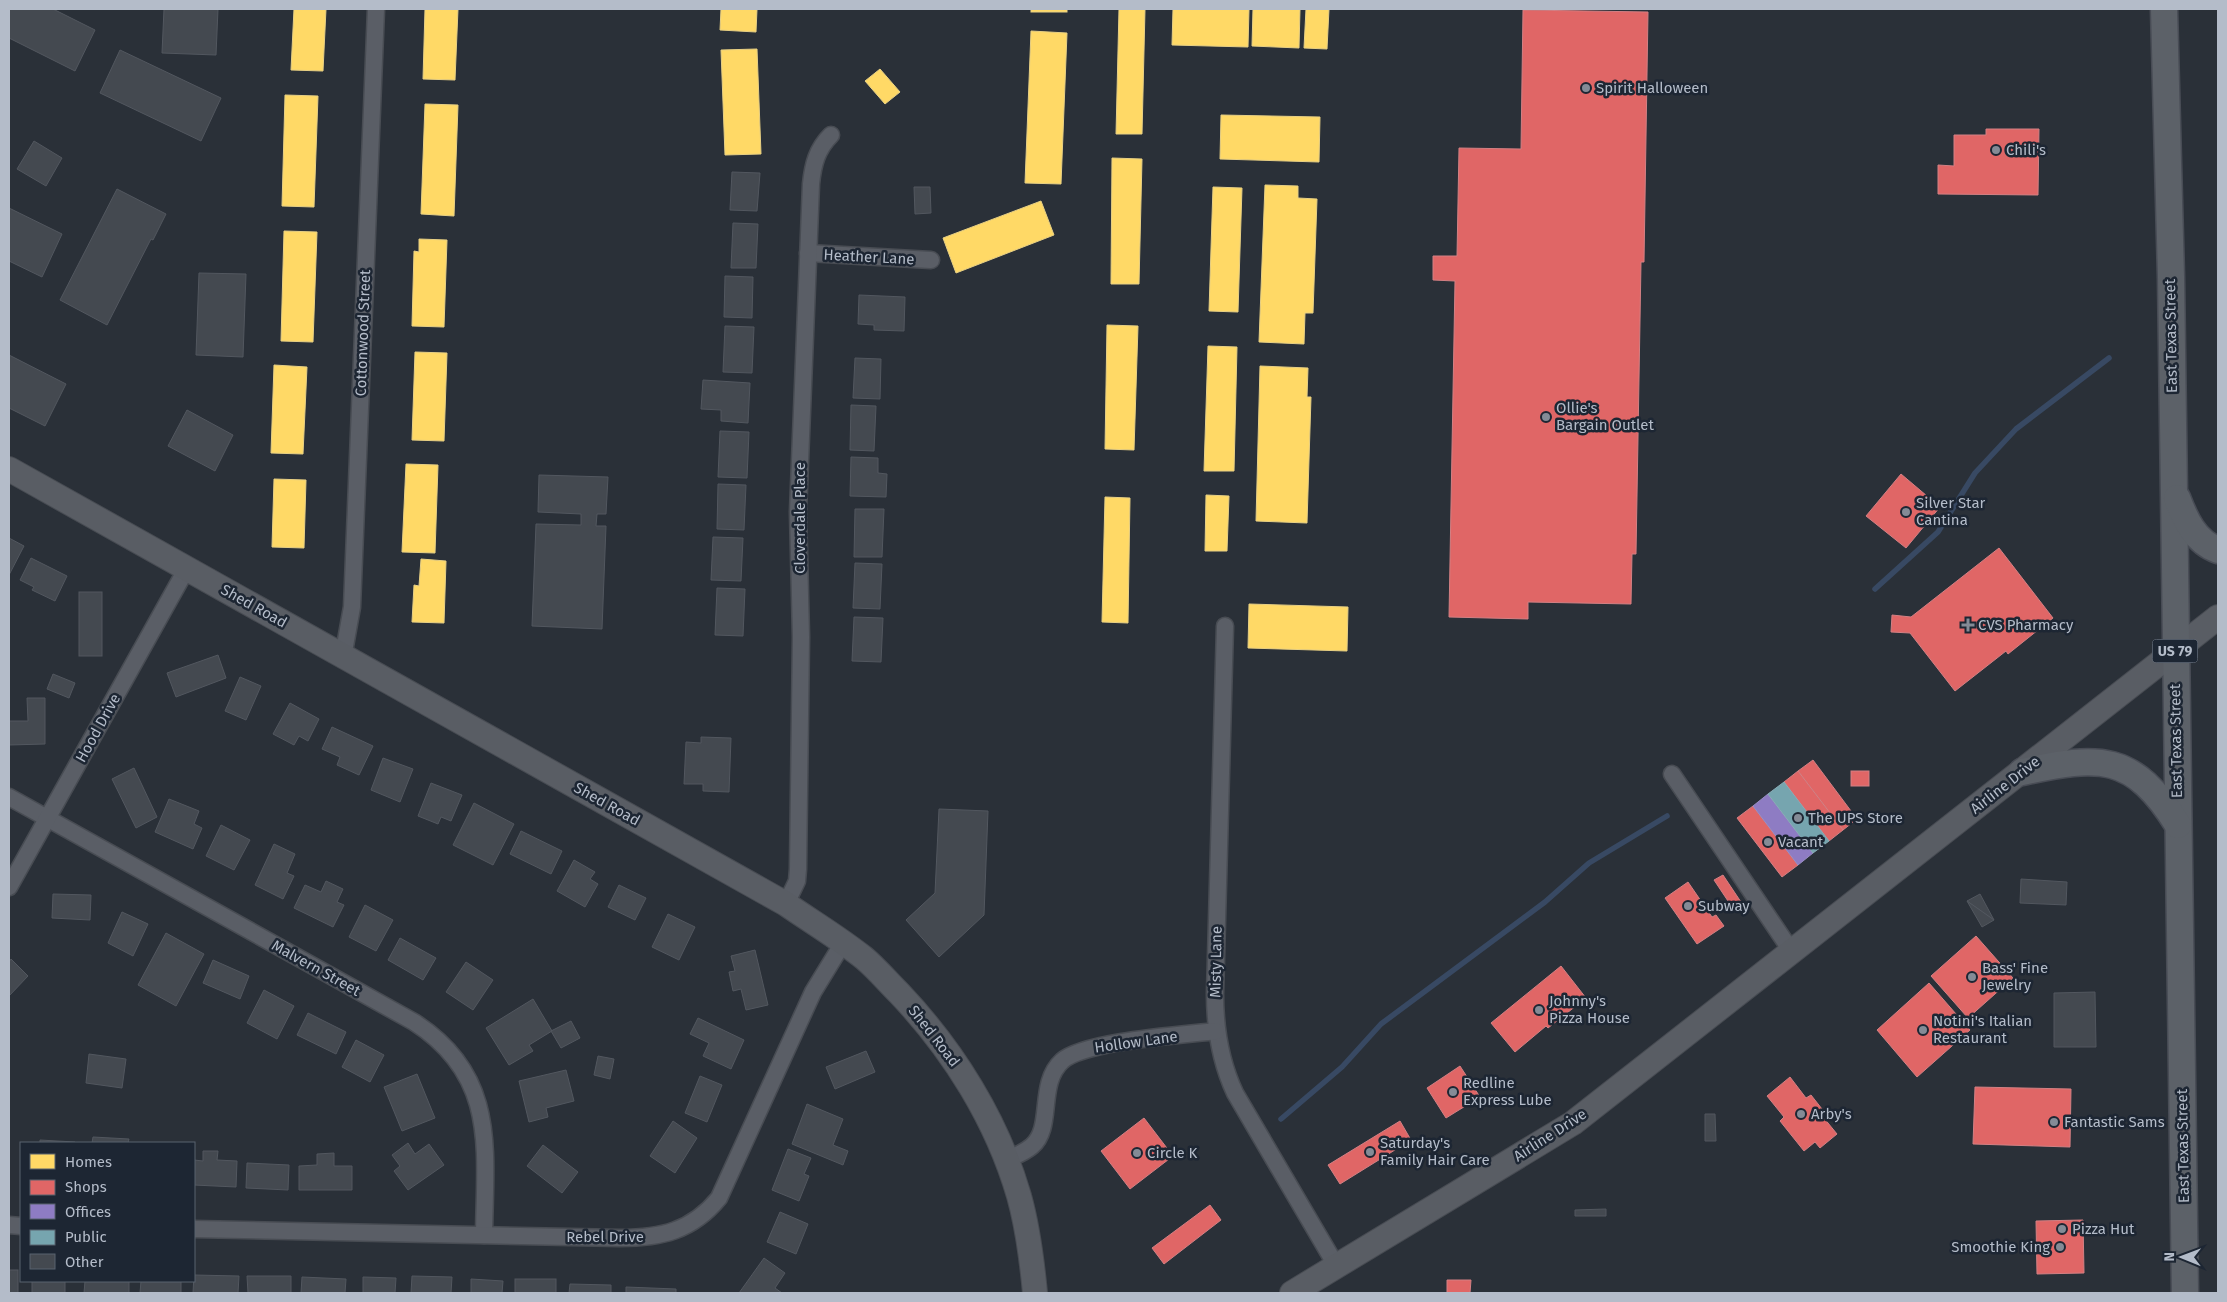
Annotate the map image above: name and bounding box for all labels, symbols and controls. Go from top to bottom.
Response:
place label: Spirit Halloween [1596,79,1708,97]
marker: Spirit Halloween [1580,82,1592,94]
place label: Chili's [2006,141,2046,159]
marker: Chili's [1990,144,2002,156]
street label: Heather Lane [823,246,915,268]
street label: Cottonwood Street [352,269,374,397]
street label: East Texas Street [2161,278,2181,393]
place label: Ollie's Bargain Outlet [1556,399,1654,434]
marker: Ollie's Bargain Outlet [1540,411,1552,423]
street label: Cloverdale Place [791,462,809,574]
place label: Silver Star Cantina [1916,494,1986,529]
marker: Silver Star Cantina [1900,506,1912,518]
street label: Shed Road [218,581,290,631]
place label: CVS Pharmacy [1978,616,2074,634]
marker: CVS Pharmacy [1962,619,1974,631]
road number: US 79 [2152,640,2198,662]
street label: East Texas Street [2166,683,2186,798]
street label: Hood Drive [72,690,124,766]
street label: Airline Drive [1967,752,2043,818]
street label: Shed Road [571,779,643,829]
place label: The UPS Store [1808,809,1903,827]
marker: The UPS Store [1792,812,1804,824]
place label: Vacant [1778,833,1824,851]
marker: Vacant [1762,836,1774,848]
place label: Subway [1698,897,1750,915]
marker: Subway [1682,900,1694,912]
street label: Misty Lane [1206,926,1226,998]
street label: Malvern Street [268,936,364,1000]
place label: Bass' Fine Jewelry [1982,959,2048,994]
marker: Bass' Fine Jewelry [1966,971,1978,983]
place label: Johnny's Pizza House [1549,992,1630,1027]
street label: Shed Road [905,1002,963,1070]
marker: Johnny's Pizza House [1533,1004,1545,1016]
place label: Notini's Italian Restaurant [1933,1012,2032,1047]
marker: Notini's Italian Restaurant [1917,1024,1929,1036]
street label: Hollow Lane [1093,1027,1179,1057]
place label: Redline Express Lube [1463,1074,1552,1109]
marker: Redline Express Lube [1447,1086,1459,1098]
street label: East Texas Street [2173,1088,2193,1203]
street label: Airline Drive [1510,1105,1590,1165]
place label: Arby's [1811,1105,1852,1123]
marker: Arby's [1795,1108,1807,1120]
place label: Fantastic Sams [2064,1113,2165,1131]
marker: Fantastic Sams [2048,1116,2060,1128]
place label: Saturday's Family Hair Care [1380,1134,1490,1169]
legend [20,1142,195,1282]
place label: Circle K [1147,1144,1198,1162]
marker: Saturday's Family Hair Care [1364,1146,1376,1158]
marker: Circle K [1131,1147,1143,1159]
text: Homes [65,1153,112,1171]
text: Shops [65,1178,107,1196]
text: Offices [65,1203,111,1221]
place label: Pizza Hut [2072,1220,2135,1238]
marker: Pizza Hut [2056,1223,2068,1235]
text: Public [65,1228,107,1246]
street label: Rebel Drive [566,1228,644,1246]
north arrow [2157,1232,2207,1282]
place label: Smoothie King [1951,1238,2050,1256]
marker: Smoothie King [2054,1241,2066,1253]
text: N [2161,1252,2178,1262]
text: Other [65,1253,104,1271]

